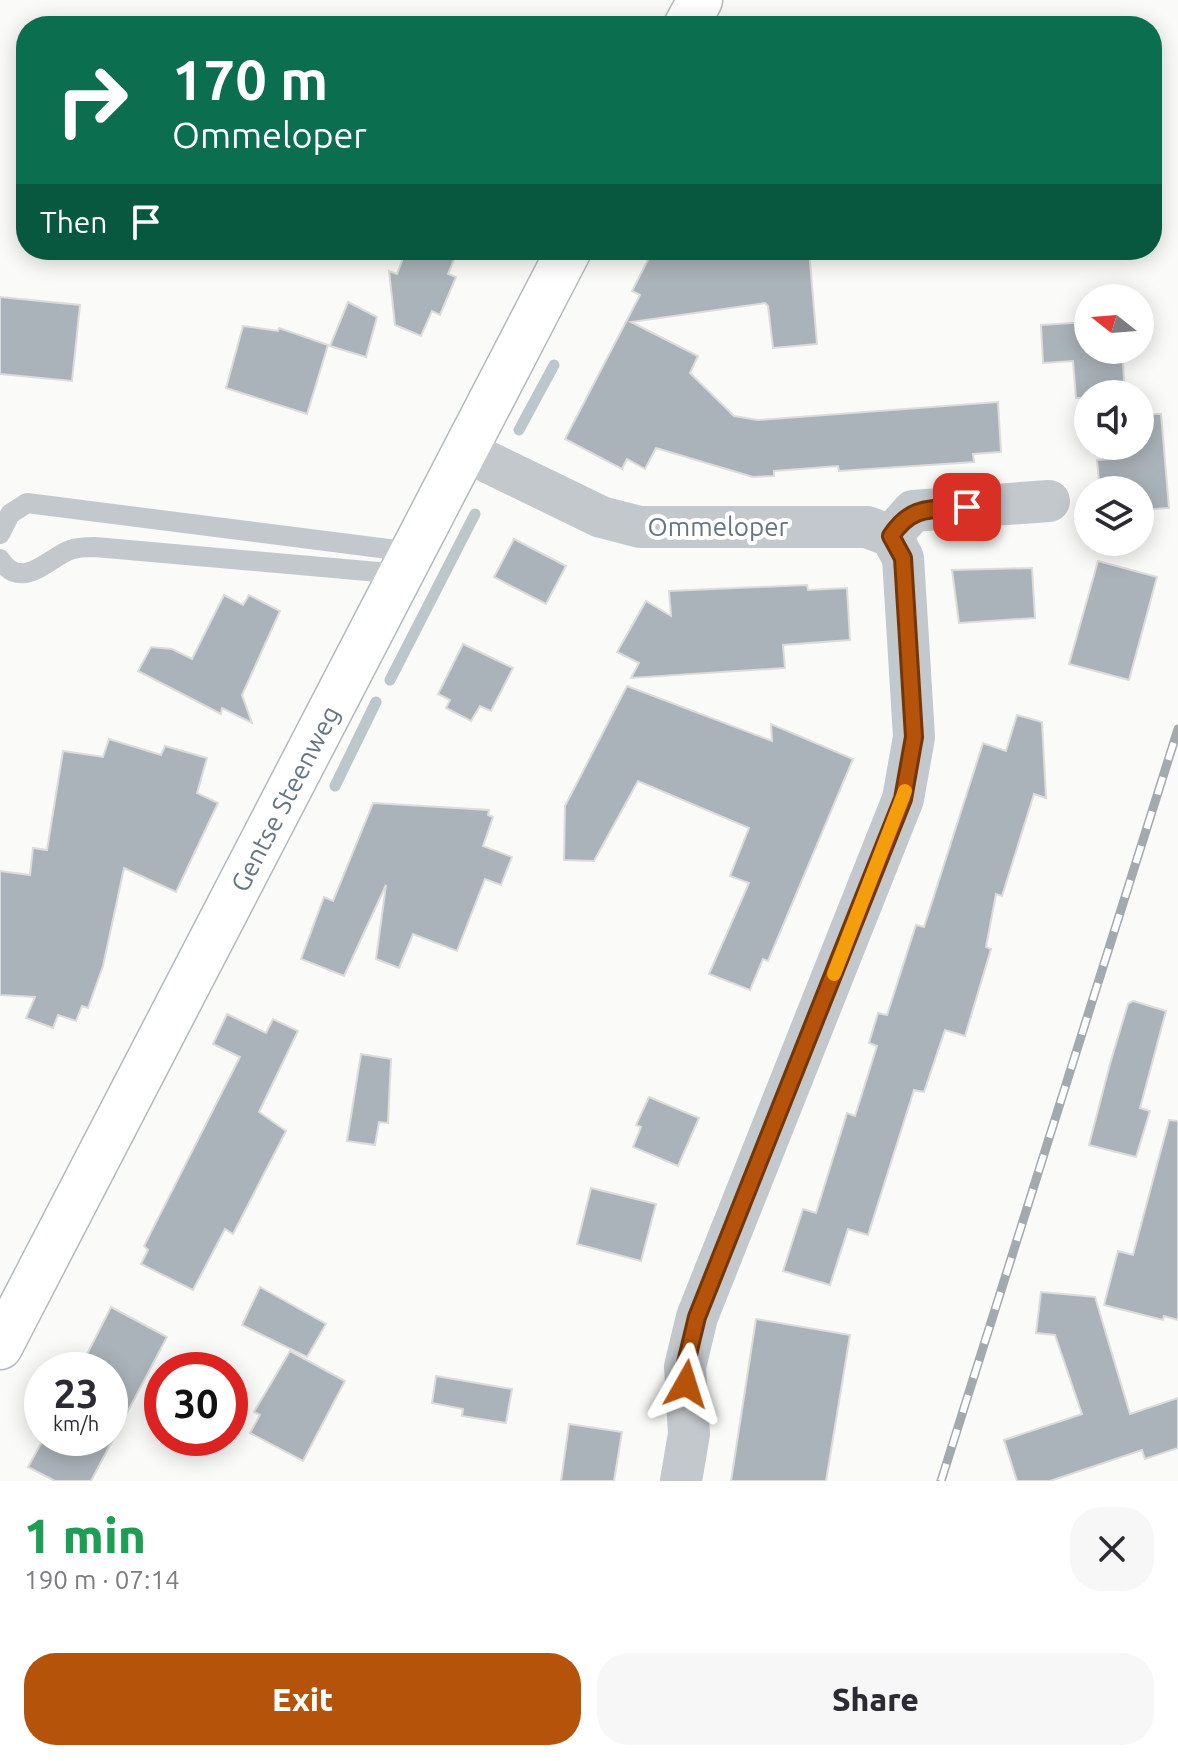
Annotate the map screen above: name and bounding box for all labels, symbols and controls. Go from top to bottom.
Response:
icon: right [40,48,144,152]
text: 170 m [172,48,328,111]
text: Ommeloper [172,114,367,155]
icon: arrive [124,200,168,244]
text: Then [40,205,108,239]
north arrow [1074,284,1154,364]
map controls [1074,284,1154,556]
button: sound [1074,380,1154,460]
pin [933,473,1001,541]
button: layers [1074,476,1154,556]
icon: arrive [945,485,989,529]
street label: Ommeloper [648,512,789,541]
street label: Gentse Steenweg [224,701,345,896]
position arrow [644,1342,728,1426]
speed limit sign: 30 [144,1352,248,1456]
text: 23 [53,1371,99,1416]
text: km/h [53,1412,99,1435]
button: close [1070,1507,1154,1591]
text: 1 min [24,1508,146,1562]
text: 190 m · 07:14 [24,1565,180,1594]
button: Exit [24,1653,581,1745]
button: Share [597,1653,1154,1745]

